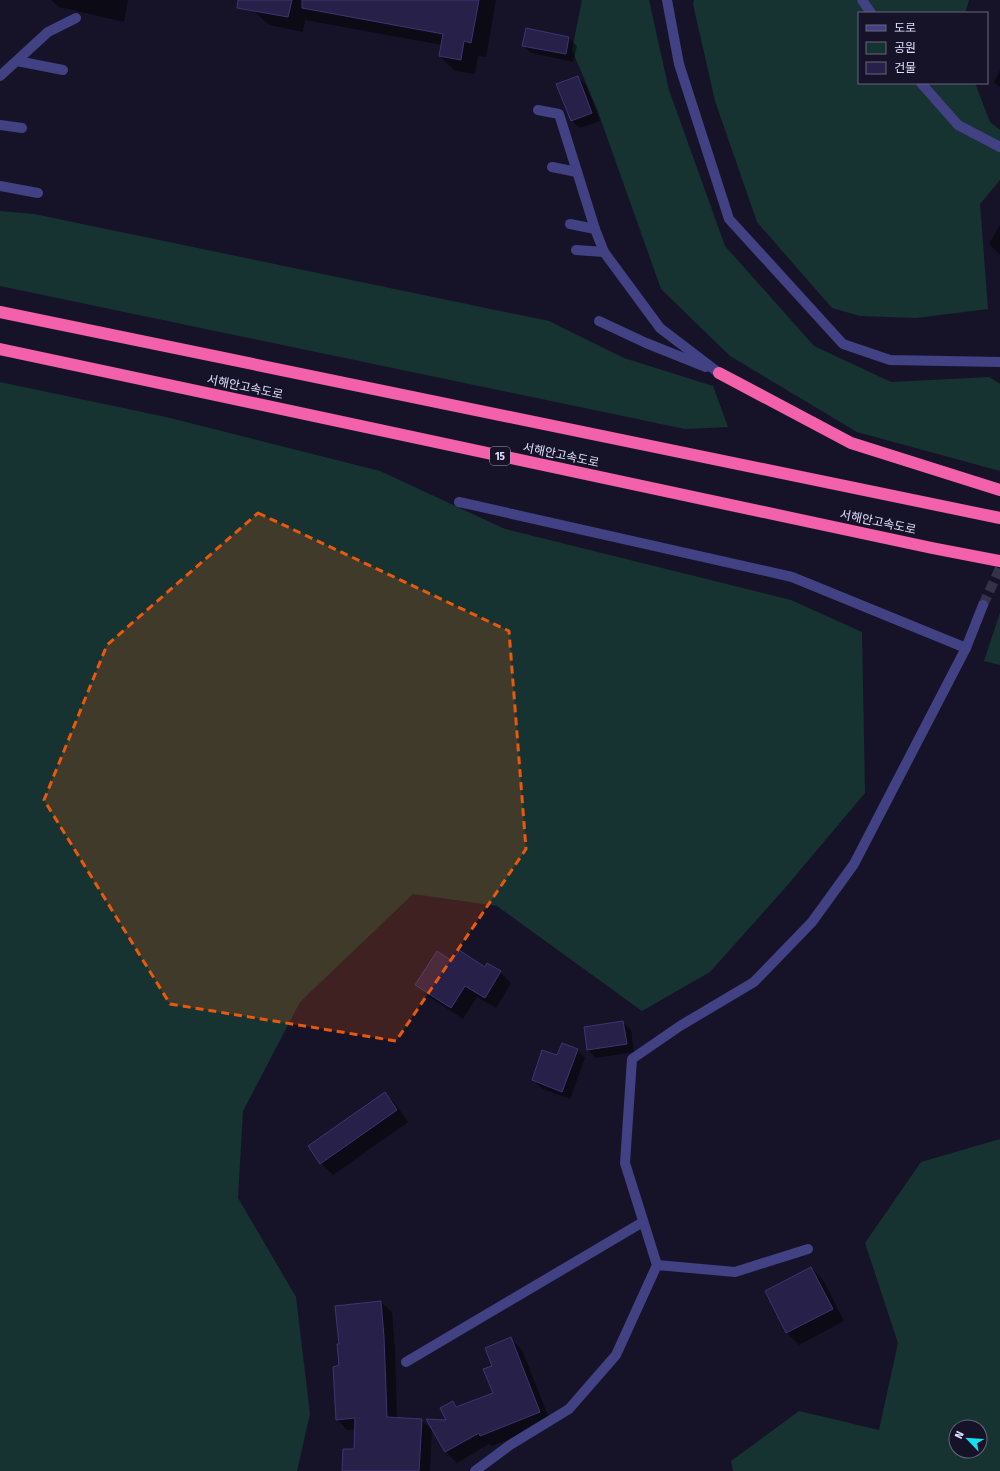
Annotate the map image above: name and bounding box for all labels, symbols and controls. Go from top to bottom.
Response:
legend [858,12,988,84]
text: 도로 [894,21,916,35]
text: 공원 [894,41,916,55]
text: 건물 [894,61,916,75]
street label: 서해안고속도로 [206,372,284,402]
street label: 서해안고속도로 [522,440,600,470]
road number: 15 [490,447,510,465]
street label: 서해안고속도로 [839,507,917,537]
north arrow [948,1419,988,1459]
text: N [952,1429,967,1441]

